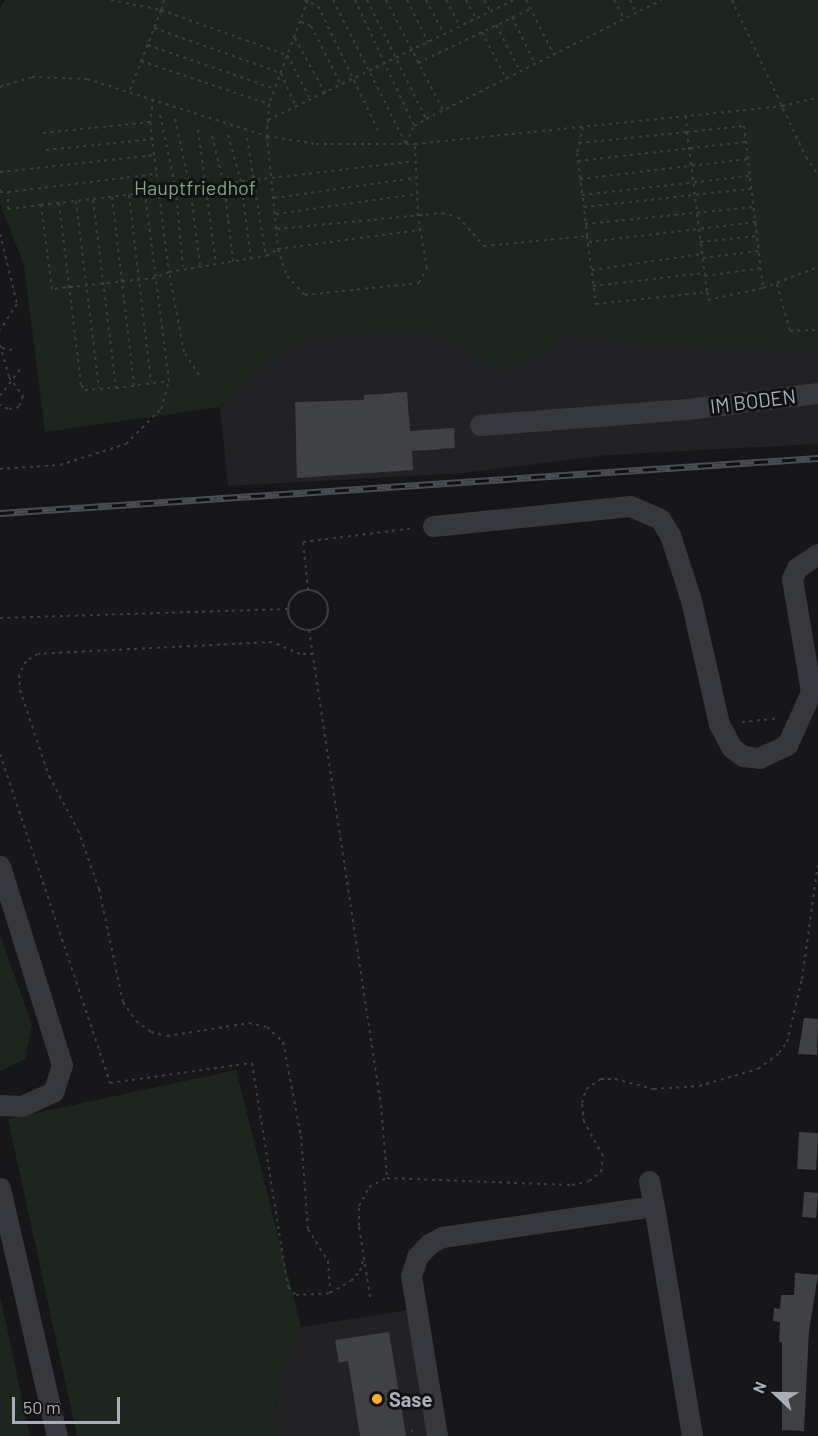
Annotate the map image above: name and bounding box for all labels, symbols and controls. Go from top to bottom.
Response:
park label: Hauptfriedhof [134,175,256,199]
street label: IM BODEN [709,384,797,418]
north arrow [746,1364,806,1424]
text: N [748,1379,770,1396]
scale bar [15,1385,123,1423]
place label: Sase [389,1387,432,1411]
marker: Sase [370,1392,384,1406]
text: 50 m [23,1396,61,1418]

